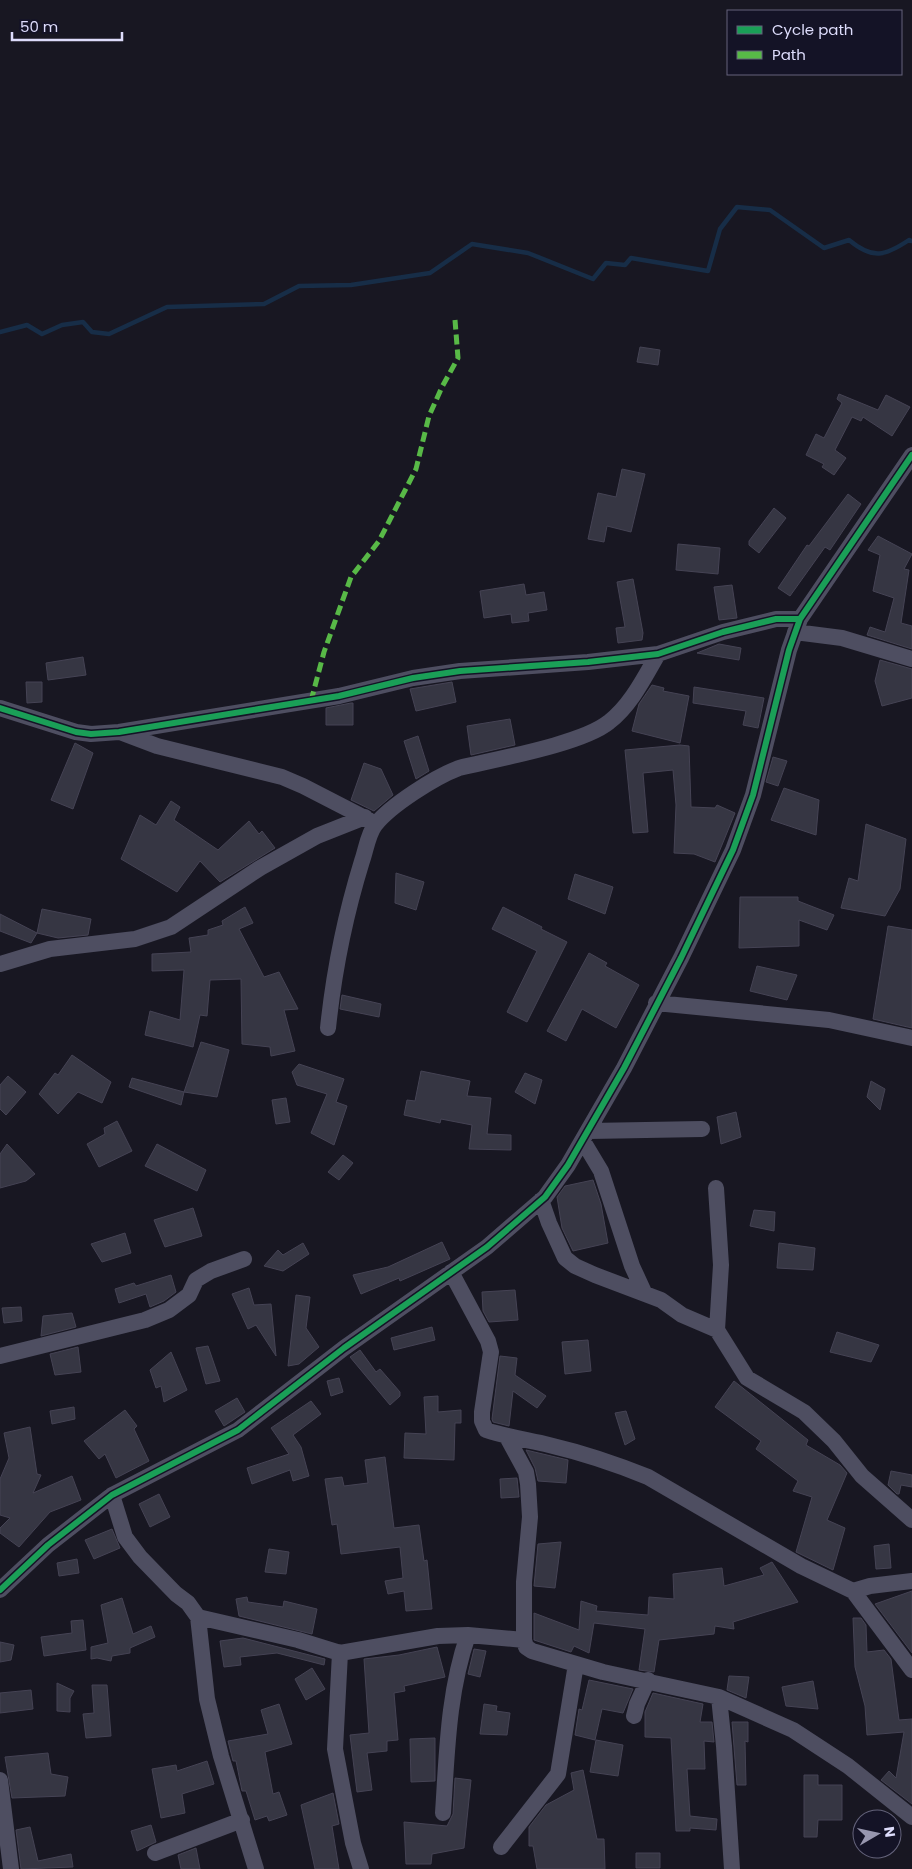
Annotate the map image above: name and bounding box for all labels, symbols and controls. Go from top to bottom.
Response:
scale bar [12,10,122,42]
legend [727,10,902,75]
text: 50 m [20,16,58,37]
text: Cycle path [772,19,853,40]
text: Path [772,44,806,65]
north arrow [852,1809,902,1859]
text: N [879,1825,901,1839]

